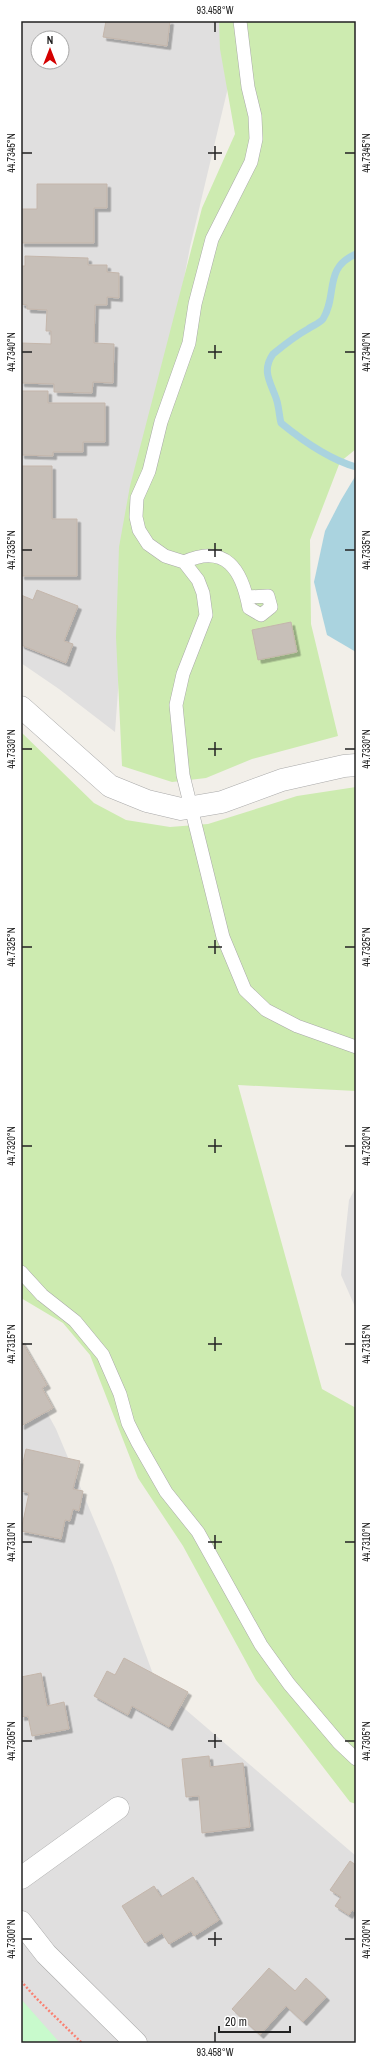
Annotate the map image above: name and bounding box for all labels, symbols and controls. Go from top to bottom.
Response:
text: 93.458°W [197,4,234,17]
north arrow [30,30,70,70]
text: N [47,33,53,47]
text: 44.7345°N [5,133,18,173]
text: 44.7345°N [360,133,373,173]
text: 44.7340°N [5,332,18,372]
text: 44.7340°N [360,332,373,372]
text: 44.7335°N [5,530,18,570]
text: 44.7335°N [360,530,373,570]
text: 44.7330°N [5,729,18,769]
text: 44.7330°N [360,729,373,769]
text: 44.7325°N [5,927,18,967]
text: 44.7325°N [360,927,373,967]
text: 44.7320°N [5,1126,18,1166]
text: 44.7320°N [360,1126,373,1166]
text: 44.7315°N [5,1324,18,1364]
text: 44.7315°N [360,1324,373,1364]
text: 44.7310°N [5,1522,18,1562]
text: 44.7310°N [360,1522,373,1562]
text: 44.7305°N [5,1721,18,1761]
text: 44.7305°N [360,1721,373,1761]
text: 44.7300°N [5,1919,18,1959]
text: 44.7300°N [360,1919,373,1959]
scale bar [219,2008,290,2034]
text: 20 m [225,2014,247,2030]
text: 93.458°W [197,2046,234,2059]

